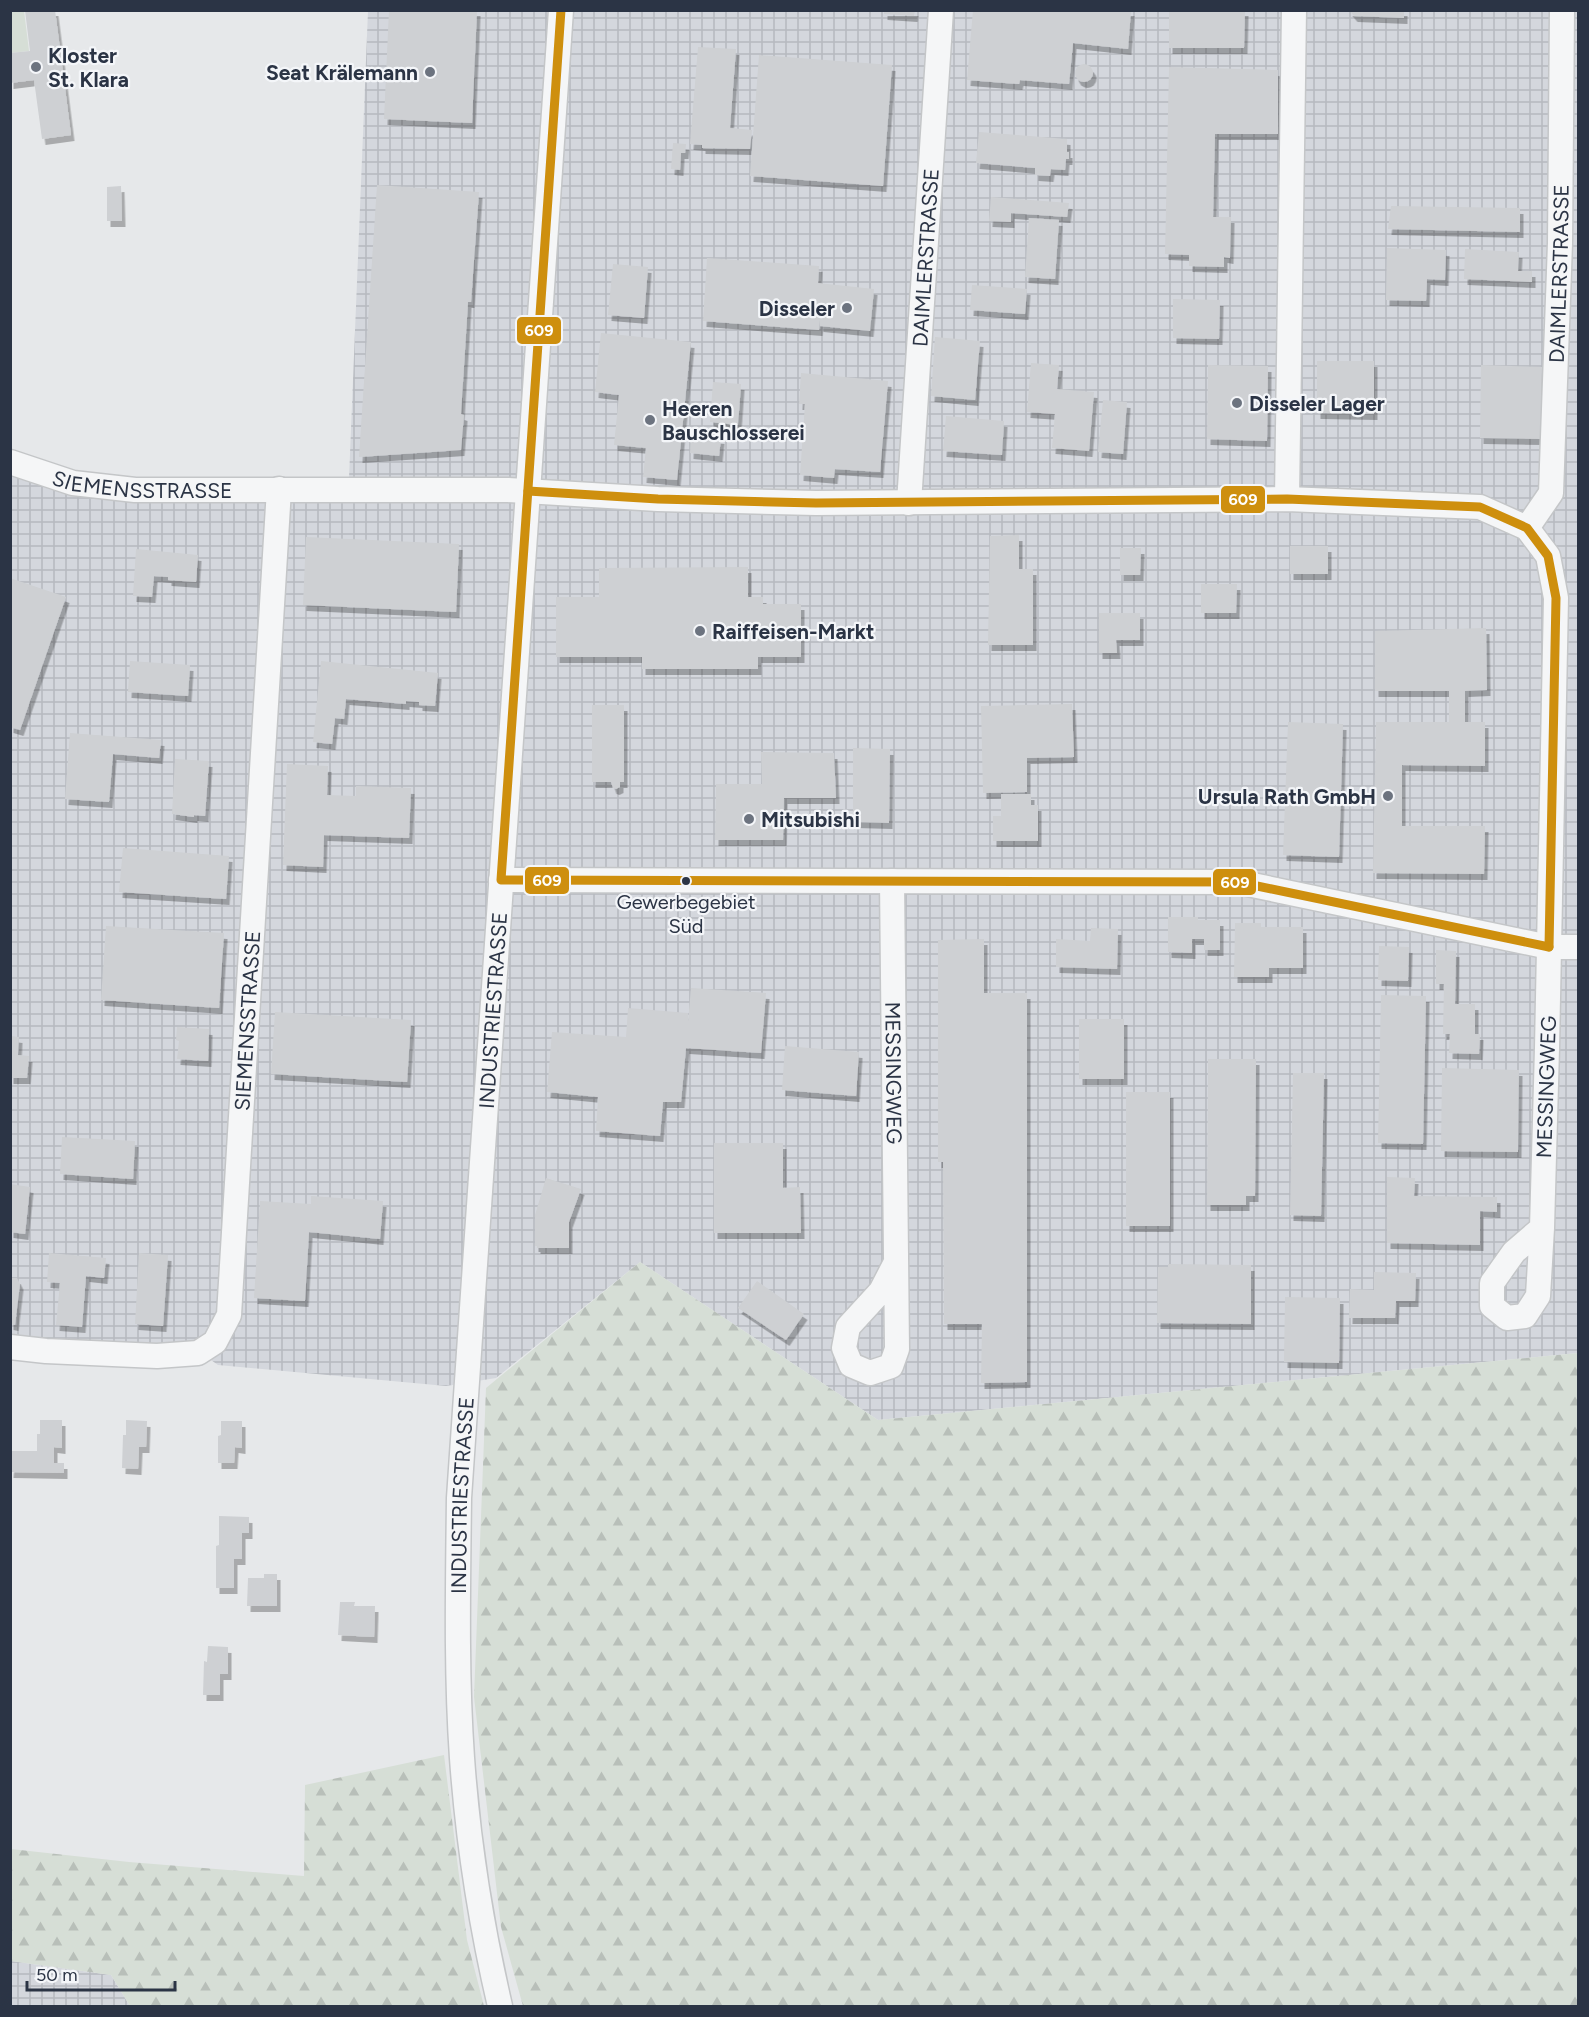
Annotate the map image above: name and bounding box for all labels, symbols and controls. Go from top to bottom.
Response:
place label: Kloster St. Klara [48,43,129,92]
marker: Kloster St. Klara [29,60,43,74]
place label: Seat Krälemann [266,60,418,85]
marker: Seat Krälemann [423,65,437,79]
street label: DAIMLERSTRASSE [907,167,943,348]
street label: DAIMLERSTRASSE [1543,184,1573,363]
place label: Disseler [759,296,835,321]
marker: Disseler [840,301,854,315]
line badge: 609 [516,316,562,345]
text: 609 [525,321,553,340]
place label: Disseler Lager [1249,391,1385,416]
place label: Heeren Bauschlosserei [662,396,805,445]
marker: Disseler Lager [1230,396,1244,410]
marker: Heeren Bauschlosserei [643,413,657,427]
street label: SIEMENSSTRASSE [49,465,232,503]
line badge: 609 [1220,485,1266,514]
text: 609 [1229,490,1257,509]
place label: Raiffeisen-Markt [712,619,874,644]
marker: Raiffeisen-Markt [693,624,707,638]
place label: Ursula Rath GmbH [1198,784,1376,809]
marker: Ursula Rath GmbH [1381,789,1395,803]
place label: Mitsubishi [761,807,860,832]
marker: Mitsubishi [742,812,756,826]
line badge: 609 [524,866,570,895]
line badge: 609 [1212,868,1257,896]
text: 609 [533,871,561,890]
text: 609 [1221,873,1249,892]
marker: Gewerbegebiet Süd [680,875,692,887]
place label: Gewerbegebiet Süd [616,890,756,938]
street label: INDUSTRIESTRASSE [473,911,512,1110]
street label: SIEMENSSTRASSE [229,930,265,1112]
street label: MESSINGWEG [881,1002,907,1144]
street label: MESSINGWEG [1531,1015,1561,1159]
street label: INDUSTRIESTRASSE [445,1396,478,1594]
scale bar [27,1954,176,1992]
text: 50 m [36,1964,78,1986]

